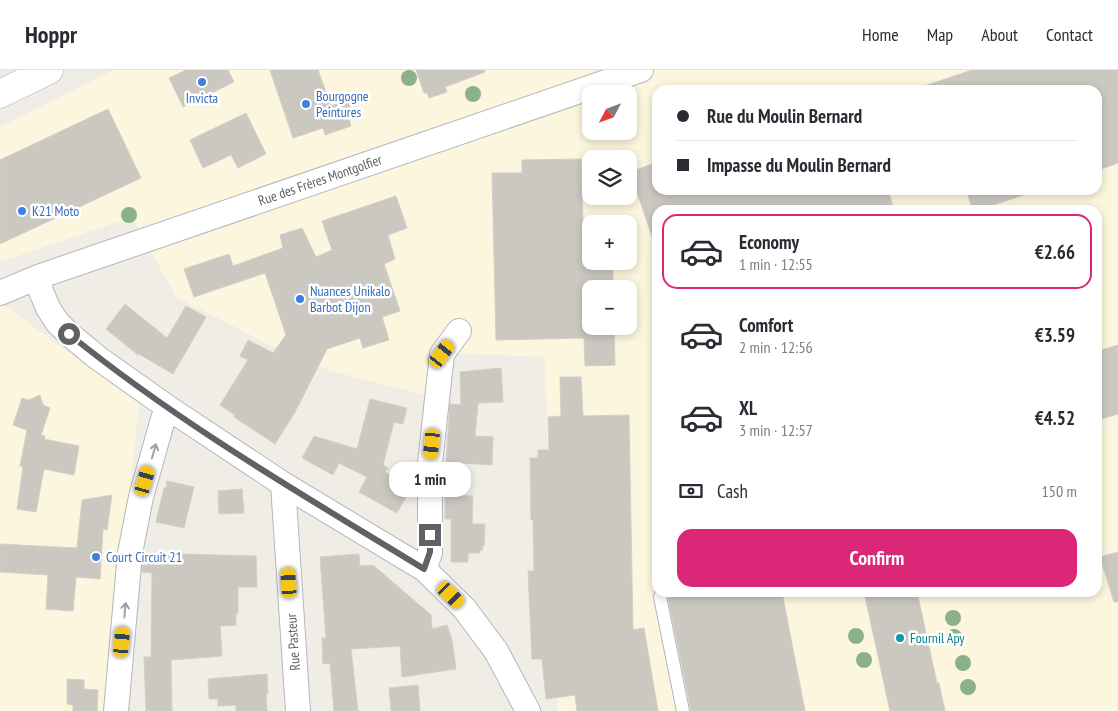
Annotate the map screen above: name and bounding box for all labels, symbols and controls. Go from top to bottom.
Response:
text: Hoppr [25,19,77,50]
text: Home [862,23,899,46]
text: Map [927,23,953,46]
text: About [981,23,1018,46]
text: Contact [1046,23,1093,46]
marker: Invicta [196,76,208,88]
north arrow [582,85,638,140]
map controls [582,85,637,335]
place label: Bourgogne Peintures [316,87,369,121]
place label: Invicta [186,89,218,107]
marker: Bourgogne Peintures [300,98,312,110]
text: Rue du Moulin Bernard [707,104,862,128]
street label: Rue des Frères Montgolfier [256,150,384,210]
button: layers [582,150,637,205]
text: Impasse du Moulin Bernard [707,153,891,177]
place label: K21 Moto [32,202,79,220]
marker: K21 Moto [16,205,28,217]
button: + [582,215,637,270]
icon: car [679,229,724,274]
text: Economy [739,230,799,254]
text: €2.66 [1035,240,1075,264]
text: 1 min · 12:55 [739,254,813,274]
button: − [582,280,637,335]
place label: Nuances Unikalo Barbot Dijon [310,282,390,316]
marker: Nuances Unikalo Barbot Dijon [294,293,306,305]
icon: car [679,312,724,357]
text: Comfort [739,313,793,337]
route start [58,323,80,345]
text: €3.59 [1035,323,1075,347]
text: 2 min · 12:56 [739,337,813,357]
car [426,338,457,370]
icon: car [679,395,724,440]
text: XL [739,396,757,420]
text: €4.52 [1035,406,1075,430]
text: 3 min · 12:57 [739,420,813,440]
car [422,428,441,460]
one-way arrow [149,443,159,459]
callout: 1 min [389,462,471,498]
car [133,465,156,497]
text: 1 min [414,469,446,489]
icon: cash [677,477,705,505]
text: Cash [717,479,748,503]
text: 150 m [1042,481,1077,501]
route end [419,524,441,546]
button: Confirm [677,529,1077,587]
place label: Court Circuit 21 [106,548,182,566]
marker: Court Circuit 21 [90,551,102,563]
car [280,568,297,598]
car [434,579,467,611]
one-way arrow [120,602,130,618]
street label: Rue Pasteur [282,613,304,671]
car [113,626,130,658]
place label: Fournil Apy [910,629,965,647]
marker: Fournil Apy [894,632,906,644]

